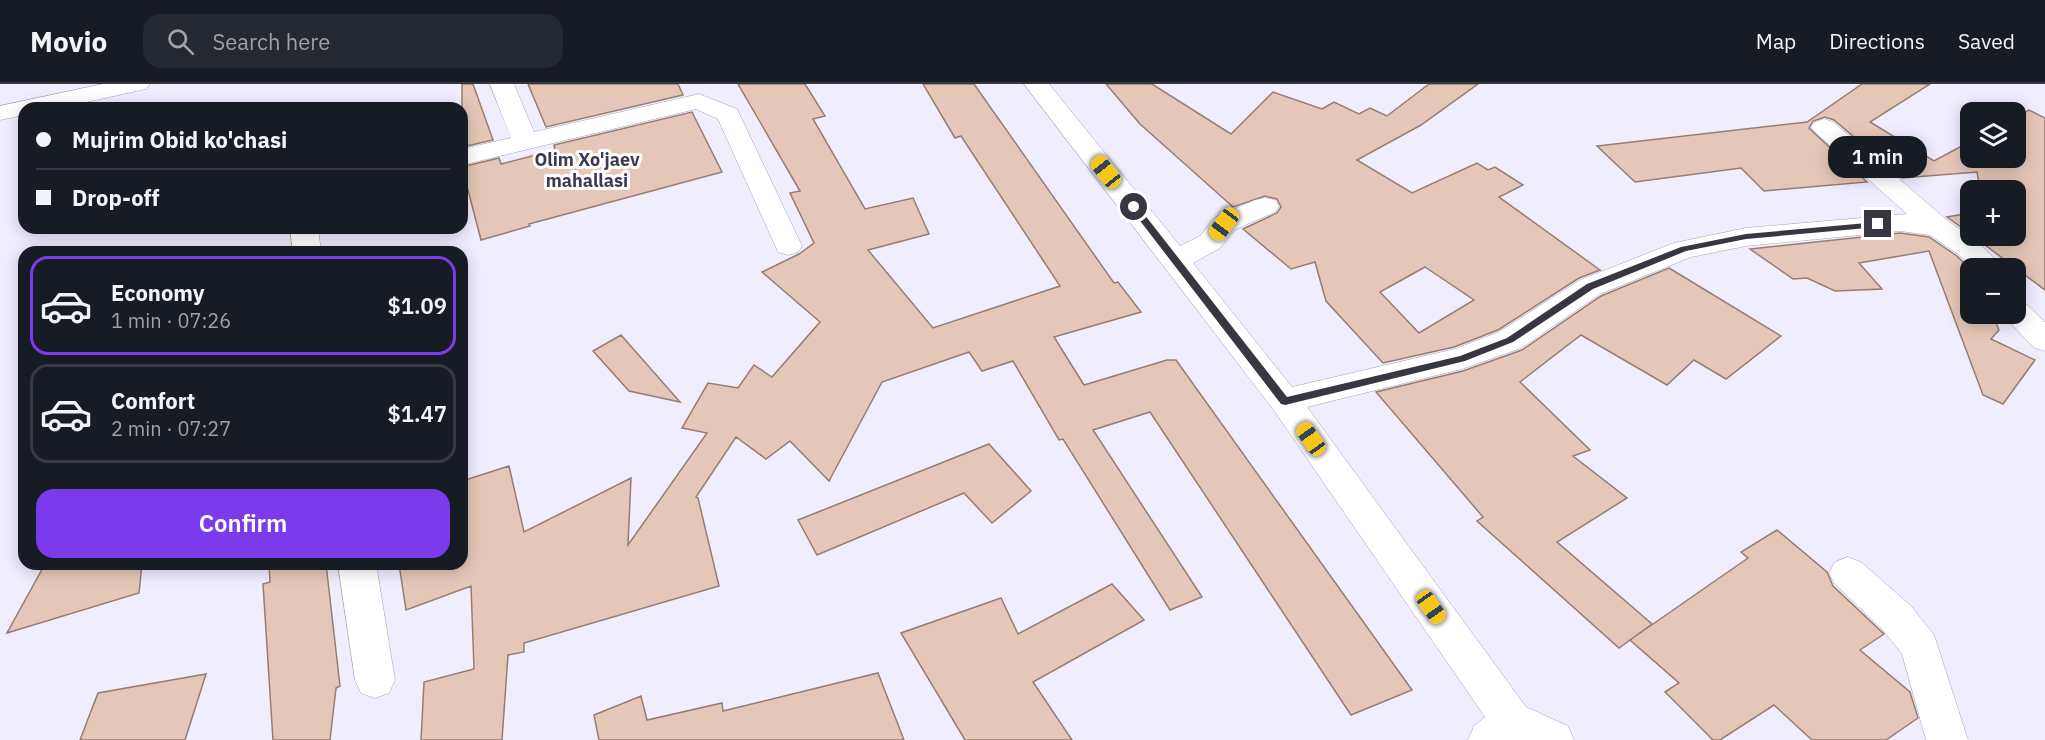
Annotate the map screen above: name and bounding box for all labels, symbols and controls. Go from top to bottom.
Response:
search box [143,14,563,68]
text: Movio [30,23,107,60]
icon: search [164,25,197,58]
text: Search here [212,27,330,56]
text: Map [1756,27,1796,55]
text: Directions [1829,27,1925,55]
text: Saved [1958,27,2015,55]
map controls [1960,102,2026,324]
button: layers [1960,102,2026,168]
text: Mujrim Obid ko'chasi [72,125,287,154]
callout: 1 min [1828,137,1928,179]
text: 1 min [1852,143,1903,170]
district label: Olim Xo'jaev mahallasi [534,148,640,192]
car [1088,152,1124,192]
button: + [1960,180,2026,246]
text: Drop-off [72,183,159,212]
route start [1120,193,1147,220]
car [1206,204,1242,244]
route end [1864,210,1891,237]
button: − [1960,258,2026,324]
text: Economy [111,278,205,307]
icon: car [39,279,93,333]
text: $1.09 [388,291,447,320]
text: 1 min · 07:26 [111,307,231,334]
text: Comfort [111,386,195,415]
icon: car [39,387,93,441]
text: $1.47 [388,399,447,428]
text: 2 min · 07:27 [111,415,231,442]
car [1293,419,1329,459]
button: Confirm [36,489,450,558]
car [1413,587,1449,627]

